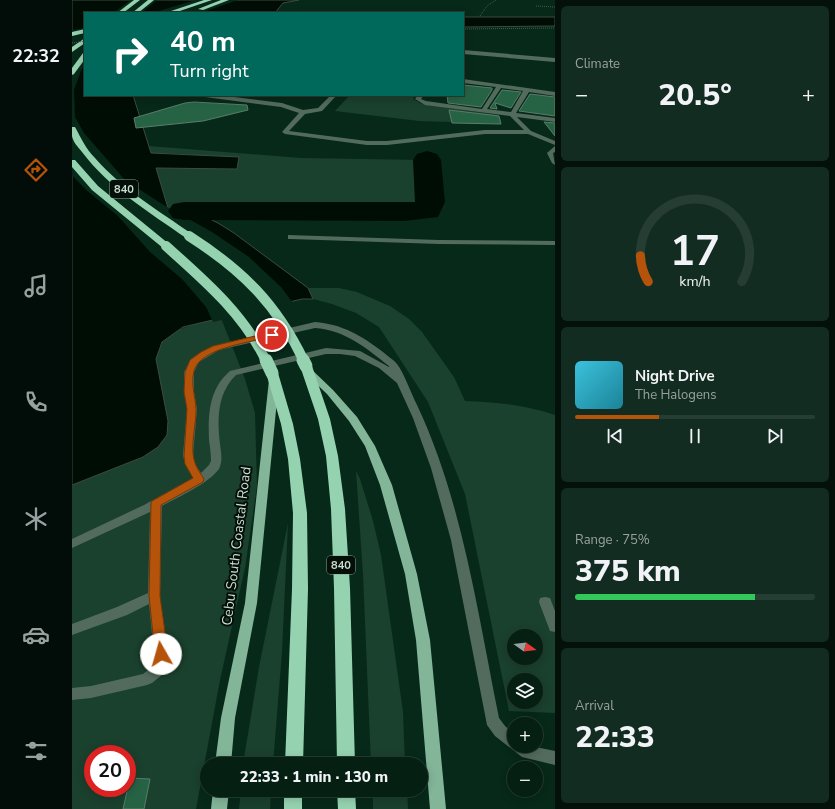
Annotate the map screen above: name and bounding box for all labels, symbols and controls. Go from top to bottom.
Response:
text: 40 m [170,23,236,61]
icon: right [104,28,156,80]
text: 22:32 [12,44,60,68]
text: Climate [575,55,620,73]
text: Turn right [170,59,249,83]
text: 20.5° [658,75,732,116]
text: − [575,80,588,110]
text: + [802,80,815,110]
icon: directions [22,156,50,184]
road number: 840 [110,180,138,198]
text: 17 [670,223,720,280]
text: km/h [679,271,711,290]
icon: music [22,272,50,300]
pin [255,318,289,352]
icon: arrive [261,324,283,346]
text: Night Drive [635,366,715,386]
text: The Halogens [635,386,716,404]
icon: phone [22,388,50,416]
icon: previous [604,425,626,447]
icon: pause [684,425,706,447]
icon: next [764,425,786,447]
street label: Cebu South Coastal Road [217,465,256,627]
icon: climate [22,505,50,533]
text: Range · 75% [575,531,650,549]
text: 375 km [575,551,681,592]
road number: 840 [327,556,355,574]
icon: car [22,621,50,649]
north arrow [507,629,543,665]
map controls [507,629,543,797]
position arrow [140,633,182,675]
button: layers [507,673,543,709]
text: Arrival [575,697,614,715]
button: + [507,717,543,753]
text: 22:33 [575,717,655,758]
icon: filters [22,737,50,765]
speed limit sign: 20 [84,745,136,797]
button: − [507,761,543,797]
text: 22:33 · 1 min · 130 m [240,767,388,787]

